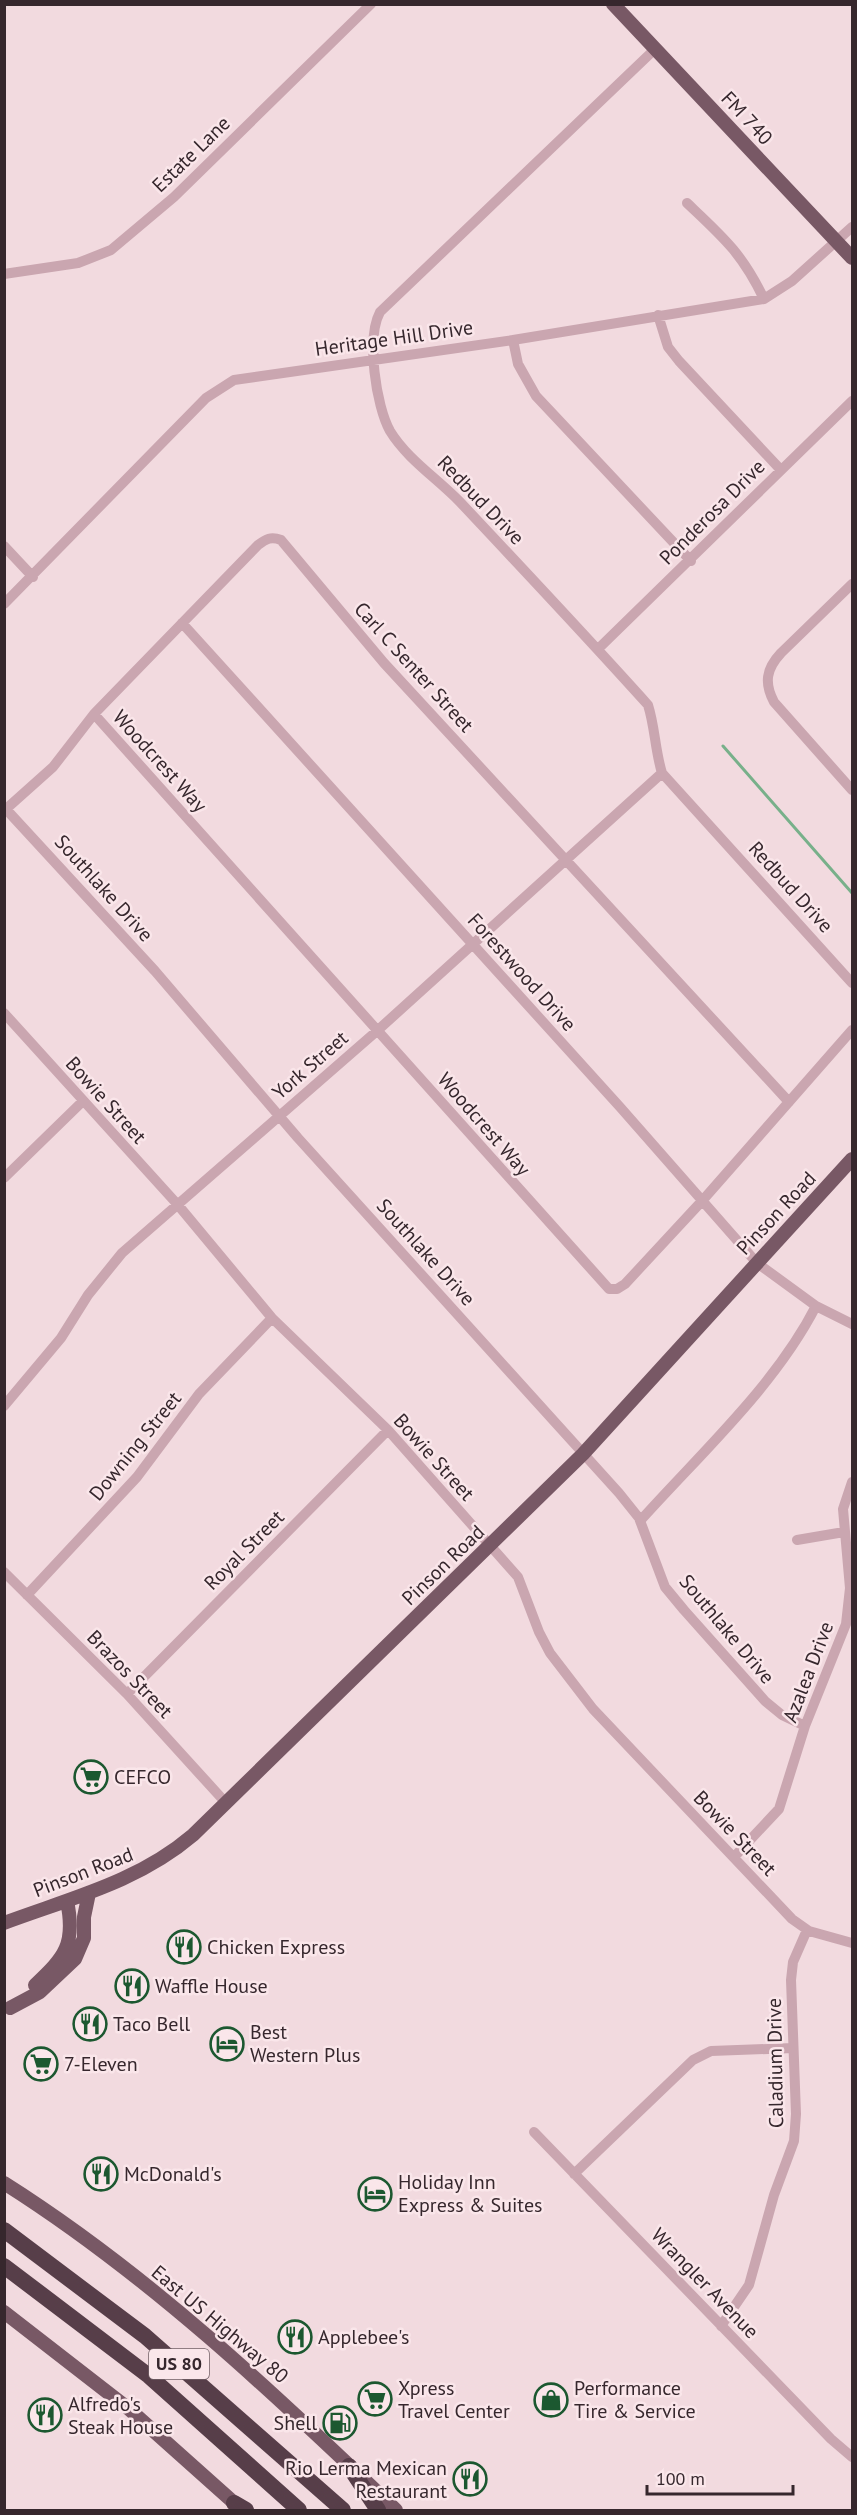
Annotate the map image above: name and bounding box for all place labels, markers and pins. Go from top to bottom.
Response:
supermarket icon: CEFCO [73,1759,109,1795]
place label: CEFCO [114,1764,171,1790]
restaurant icon: Chicken Express [166,1929,202,1965]
place label: Chicken Express [207,1934,345,1960]
restaurant icon: Waffle House [114,1968,150,2004]
place label: Waffle House [155,1973,268,1999]
restaurant icon: Taco Bell [72,2006,108,2042]
place label: Taco Bell [113,2011,190,2037]
place label: Best Western Plus [250,2019,360,2068]
hotel icon: Best Western Plus [209,2026,245,2062]
supermarket icon: 7-Eleven [23,2046,59,2082]
place label: 7-Eleven [64,2051,138,2077]
restaurant icon: McDonald's [83,2156,119,2192]
place label: McDonald's [124,2161,222,2187]
place label: Holiday Inn Express & Suites [398,2169,543,2218]
hotel icon: Holiday Inn Express & Suites [357,2176,393,2212]
restaurant icon: Applebee's [277,2319,313,2355]
place label: Applebee's [318,2324,410,2350]
place label: Xpress Travel Center [398,2375,510,2424]
place label: Performance Tire & Service [574,2375,696,2424]
supermarket icon: Xpress Travel Center [357,2381,393,2417]
shop icon: Performance Tire & Service [533,2382,569,2418]
place label: Alfredo's Steak House [68,2391,173,2440]
restaurant icon: Alfredo's Steak House [27,2397,63,2433]
fuel station icon: Shell [322,2405,358,2441]
place label: Shell [274,2410,317,2436]
place label: Rio Lerma Mexican Restaurant [285,2455,447,2504]
restaurant icon: Rio Lerma Mexican Restaurant [452,2461,488,2497]

